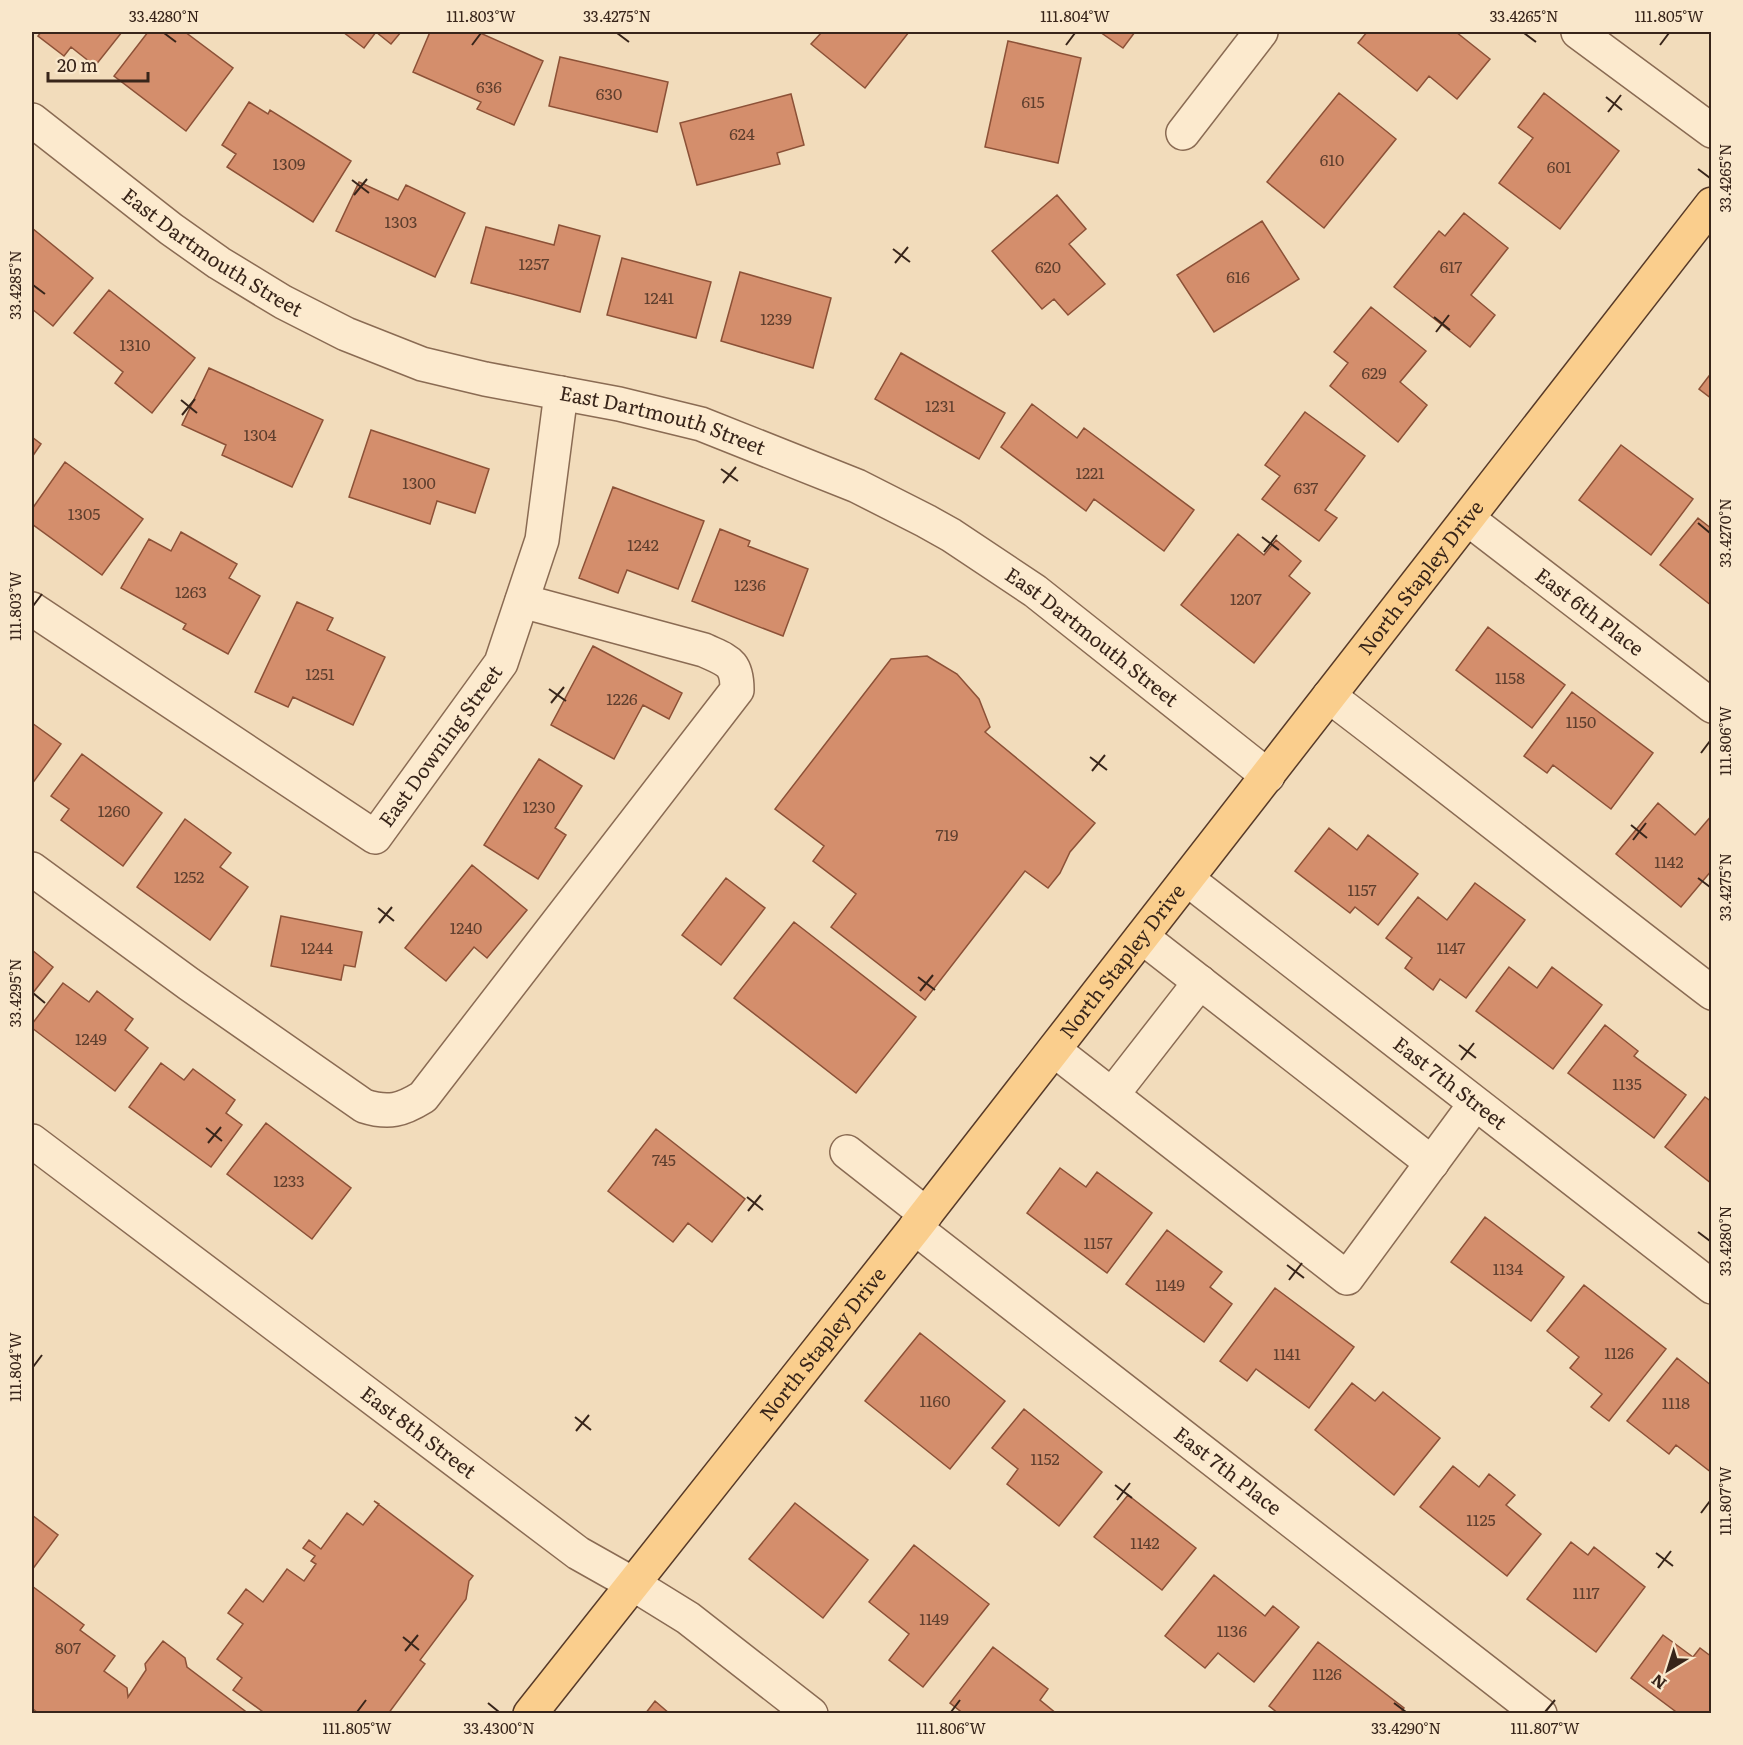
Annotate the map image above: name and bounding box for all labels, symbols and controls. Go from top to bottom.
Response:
text: 33.4280°N [129,4,199,27]
text: 111.803°W [446,4,516,27]
text: 33.4275°N [583,4,651,27]
text: 111.804°W [1040,4,1110,27]
text: 33.4265°N [1489,4,1559,27]
text: 111.805°W [1634,4,1704,27]
scale bar [48,45,148,83]
text: 20 m [57,51,98,78]
house number: 636 [476,74,502,98]
house number: 630 [596,81,622,105]
house number: 615 [1021,89,1045,113]
house number: 624 [729,121,755,145]
text: 33.4265°N [1713,143,1736,213]
house number: 610 [1320,147,1344,171]
house number: 1309 [273,151,305,175]
house number: 601 [1547,154,1572,178]
street label: East Dartmouth Street [116,179,309,323]
house number: 1303 [385,209,417,233]
text: 33.4285°N [3,250,26,320]
house number: 1257 [519,251,549,275]
house number: 620 [1035,254,1061,278]
house number: 617 [1440,254,1462,278]
house number: 616 [1226,264,1250,288]
house number: 1241 [644,285,674,309]
house number: 1239 [760,306,792,330]
house number: 1310 [120,332,150,356]
house number: 629 [1361,360,1387,384]
street label: East Dartmouth Street [557,376,771,461]
house number: 1231 [925,393,955,417]
house number: 1304 [243,422,277,446]
house number: 1221 [1075,460,1105,484]
house number: 1300 [402,470,436,494]
house number: 637 [1294,475,1318,499]
street label: North Stapley Drive [1350,493,1489,660]
text: 33.4270°N [1713,498,1736,568]
house number: 1305 [68,501,100,525]
house number: 1242 [627,532,659,556]
street label: East Dartmouth Street [1000,558,1186,713]
street label: East 6th Place [1530,559,1651,662]
text: 111.803°W [3,571,26,641]
house number: 1236 [734,572,766,596]
house number: 1263 [175,579,207,603]
house number: 1207 [1230,586,1262,610]
street label: East Downing Street [370,658,508,832]
house number: 1251 [305,661,335,685]
house number: 1158 [1495,665,1525,689]
house number: 1226 [606,686,638,710]
text: 111.806°W [1713,706,1736,776]
house number: 1150 [1566,709,1596,733]
house number: 1230 [523,794,555,818]
house number: 1260 [98,798,130,822]
house number: 719 [936,822,959,846]
house number: 1142 [1654,849,1684,873]
text: 33.4275°N [1713,853,1736,921]
house number: 1252 [174,864,204,888]
street label: North Stapley Drive [1051,876,1191,1044]
house number: 1157 [1347,877,1377,901]
house number: 1240 [450,915,482,939]
house number: 1244 [301,935,333,959]
house number: 1147 [1437,935,1465,959]
text: 33.4295°N [3,958,26,1028]
house number: 1249 [75,1026,107,1050]
street label: East 7th Street [1388,1028,1514,1136]
house number: 1135 [1612,1071,1642,1095]
house number: 745 [652,1147,676,1171]
house number: 1233 [273,1168,305,1192]
text: 33.4280°N [1713,1206,1736,1276]
house number: 1157 [1083,1230,1113,1254]
house number: 1134 [1493,1256,1523,1280]
street label: North Stapley Drive [751,1259,892,1426]
house number: 1149 [1155,1272,1185,1296]
text: 111.804°W [3,1332,26,1402]
house number: 1126 [1604,1340,1634,1364]
house number: 1141 [1273,1341,1301,1365]
street label: East 8th Street [355,1377,484,1484]
house number: 1160 [920,1388,950,1412]
house number: 1118 [1662,1390,1690,1414]
street label: East 7th Place [1169,1418,1289,1521]
house number: 1152 [1030,1446,1060,1470]
text: 111.807°W [1713,1466,1736,1536]
house number: 1125 [1466,1507,1496,1531]
house number: 1142 [1130,1530,1160,1554]
house number: 1117 [1572,1580,1600,1604]
house number: 1149 [919,1606,949,1630]
house number: 1136 [1217,1618,1248,1642]
house number: 807 [55,1635,81,1659]
north arrow [1638,1640,1698,1700]
house number: 1126 [1312,1661,1342,1685]
text: N [1645,1669,1671,1696]
text: 111.805°W [322,1716,392,1739]
text: 33.4300°N [463,1716,535,1739]
text: 111.806°W [916,1716,986,1739]
text: 33.4290°N [1371,1716,1441,1739]
text: 111.807°W [1510,1716,1580,1739]

